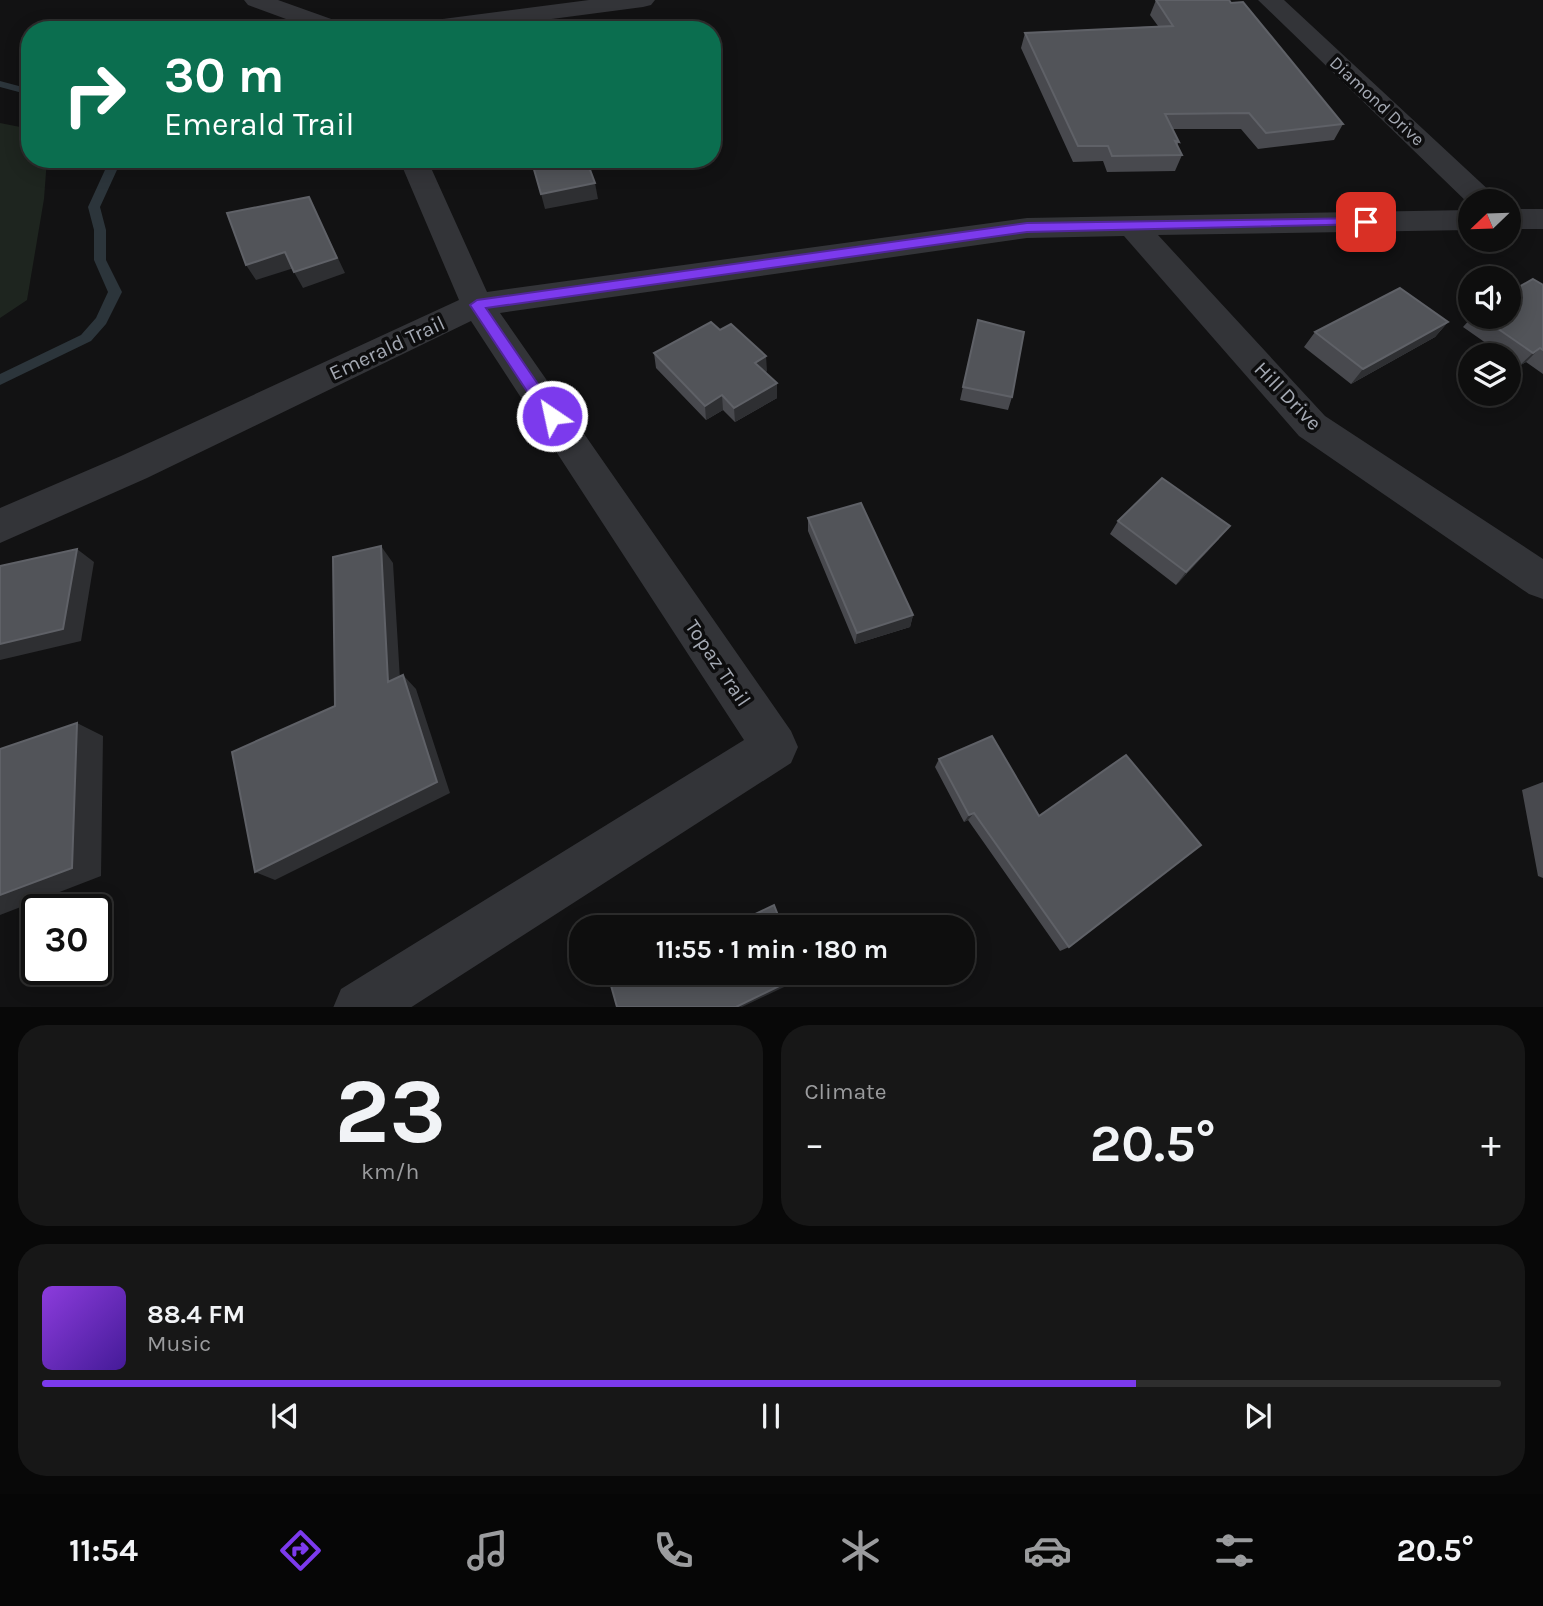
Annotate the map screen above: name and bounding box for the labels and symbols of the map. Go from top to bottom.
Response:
street label: Diamond Drive [1325,51,1429,151]
north arrow [1458,189,1521,252]
pin [1336,192,1396,252]
street label: Emerald Trail [325,311,449,385]
street label: Hill Drive [1249,357,1327,435]
position arrow [515,379,589,453]
street label: Topaz Trail [680,615,756,711]
speed limit sign: 30 [21,894,112,985]

